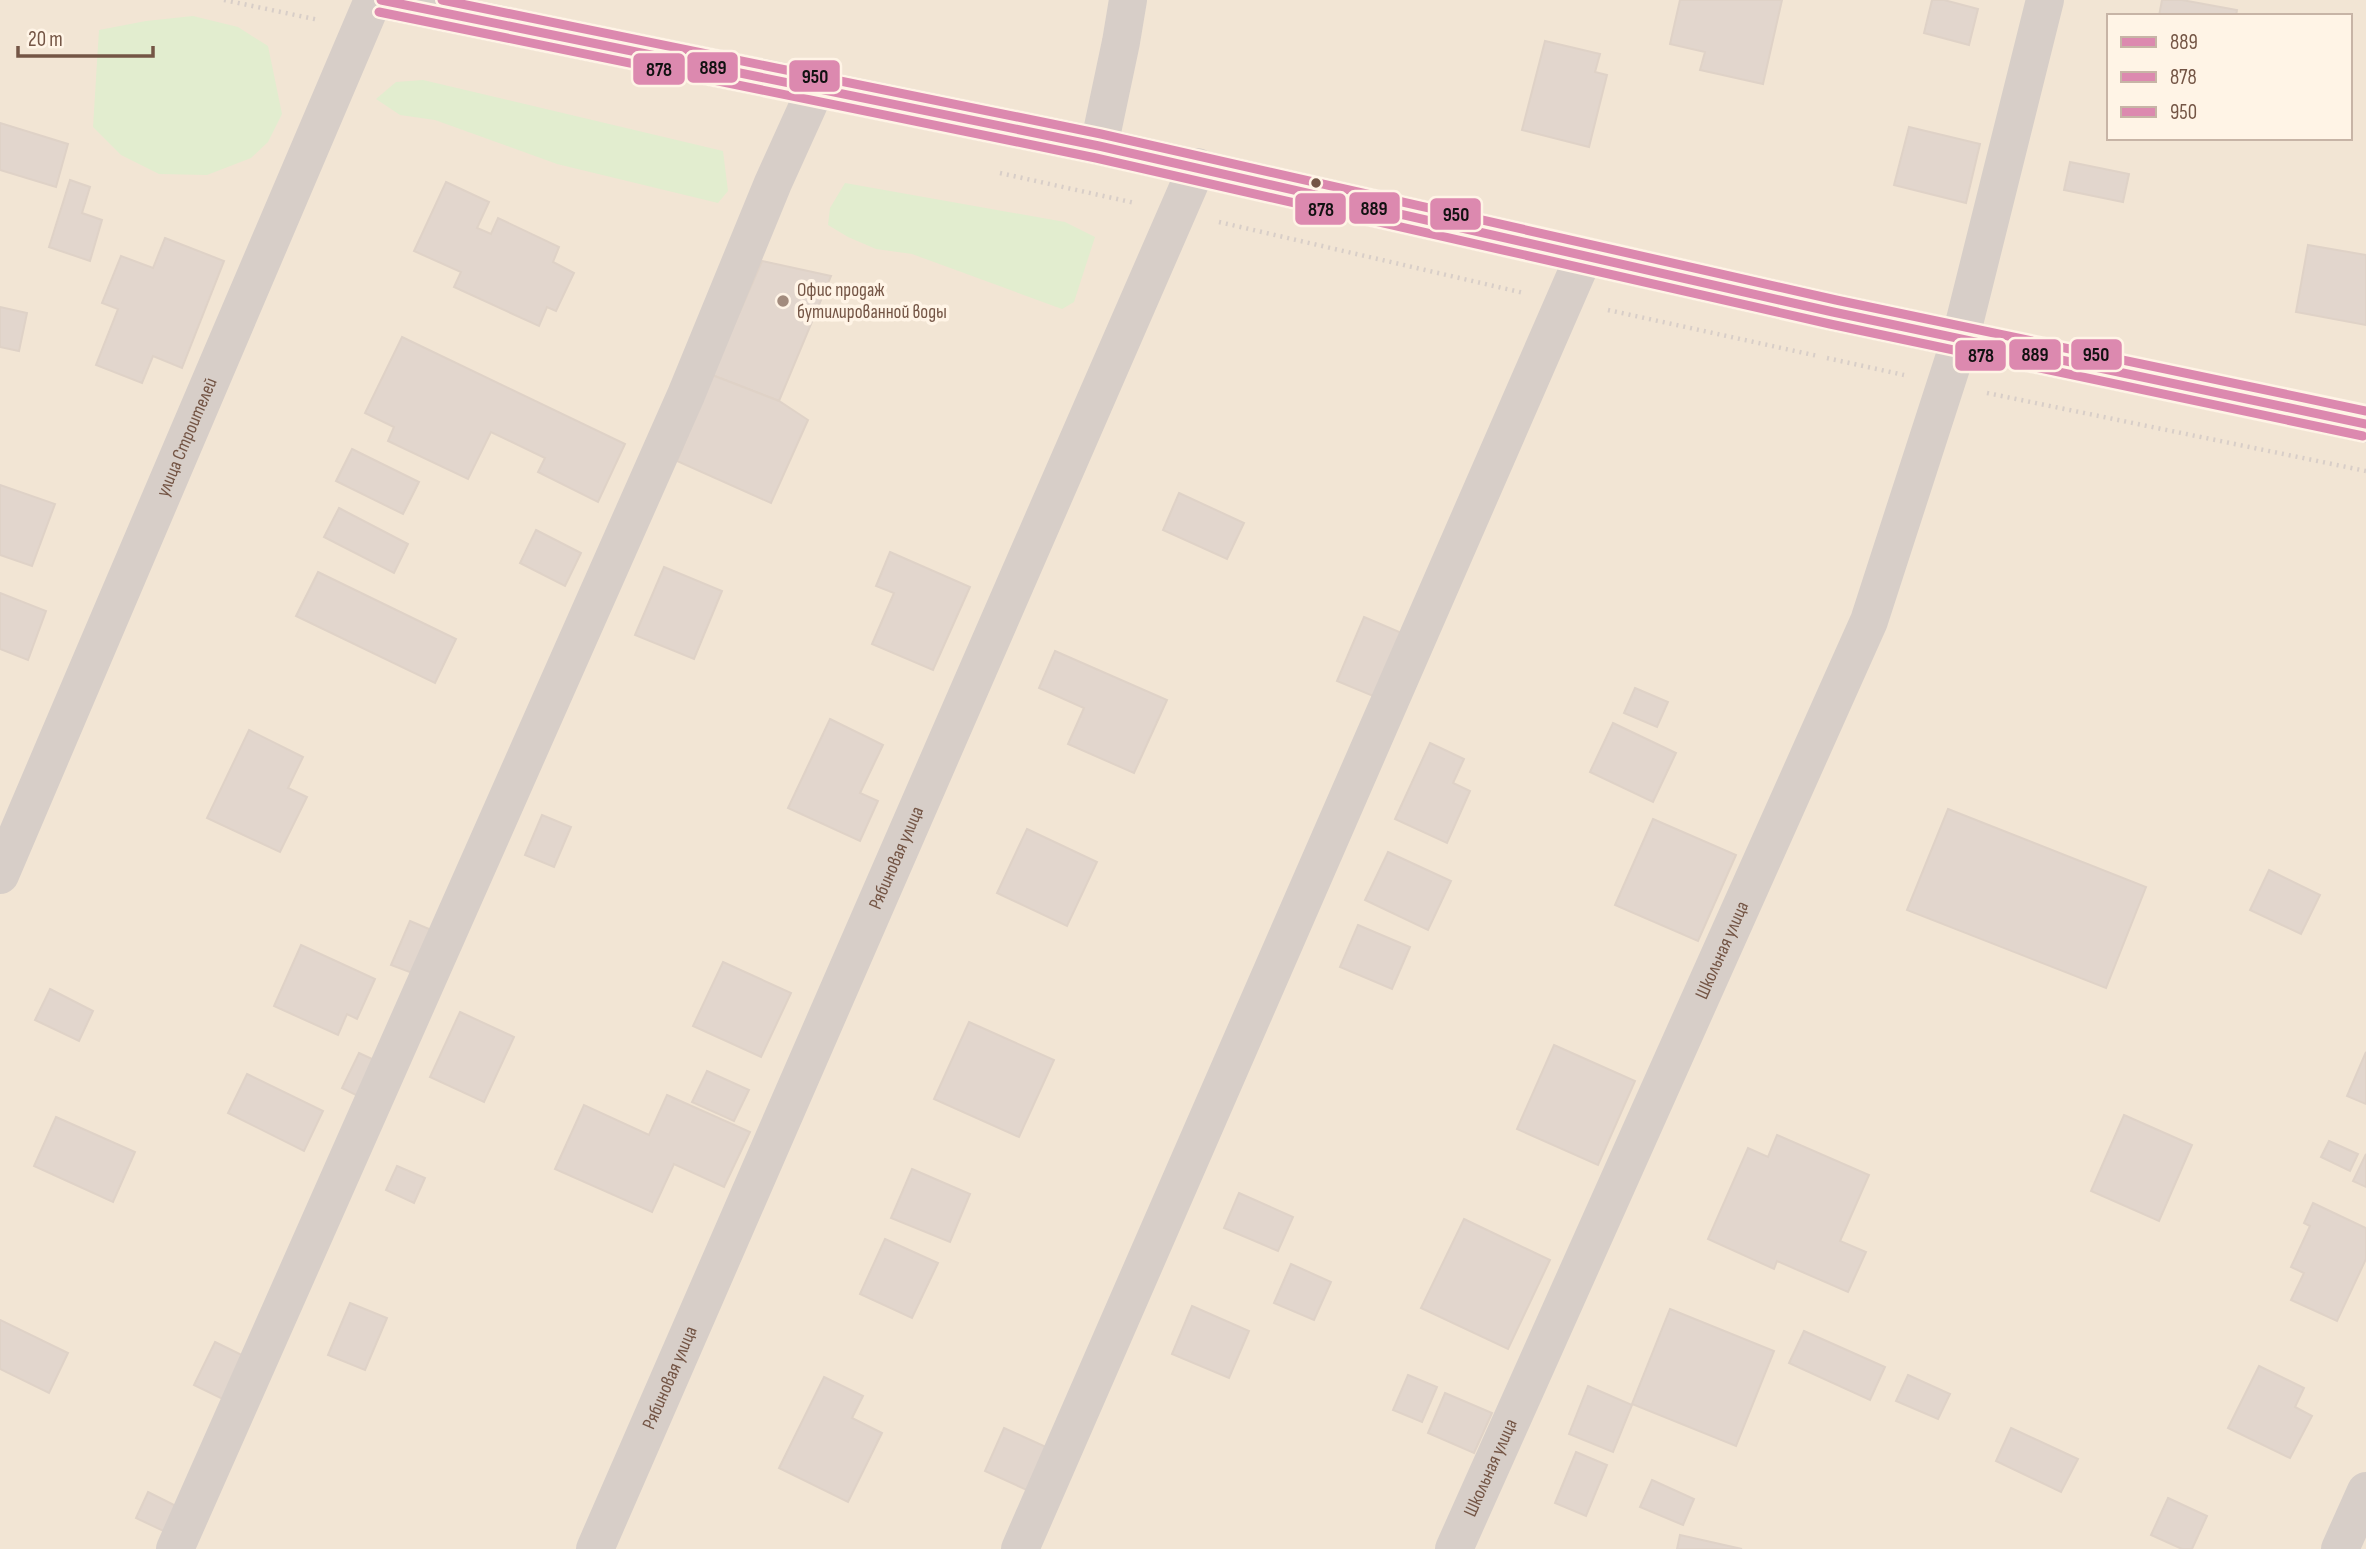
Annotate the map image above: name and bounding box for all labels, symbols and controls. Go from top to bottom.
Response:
scale bar [18,14,152,58]
legend [2107,14,2352,140]
text: 20 m [28,27,63,52]
text: 889 [2170,30,2198,55]
line badge: 889 [686,51,739,84]
line badge: 878 [632,52,686,86]
text: 889 [700,57,726,80]
text: 878 [646,59,672,82]
line badge: 950 [788,59,841,93]
text: 878 [2170,65,2197,90]
text: 950 [802,66,828,89]
text: 950 [2170,100,2197,125]
unlabelled marker [1309,176,1323,190]
line badge: 889 [1348,191,1401,225]
line badge: 878 [1294,192,1347,226]
line badge: 950 [1429,197,1482,231]
text: 889 [1361,198,1387,221]
text: 878 [1308,199,1334,222]
text: 950 [1443,204,1469,227]
place label: Офис продаж бутилированной воды [797,279,947,324]
marker: Офис продаж бутилированной воды [775,293,791,309]
line badge: 889 [2008,338,2062,371]
line badge: 950 [2070,338,2123,371]
line badge: 878 [1954,339,2007,372]
text: 889 [2022,344,2048,367]
text: 950 [2083,344,2109,367]
text: 878 [1968,345,1994,368]
street label: улица Строителей [151,374,222,500]
street label: Рябиновая улица [864,803,929,913]
street label: Школьная улица [1690,898,1754,1003]
street label: Рябиновая улица [637,1323,702,1433]
street label: Школьная улица [1458,1415,1522,1520]

